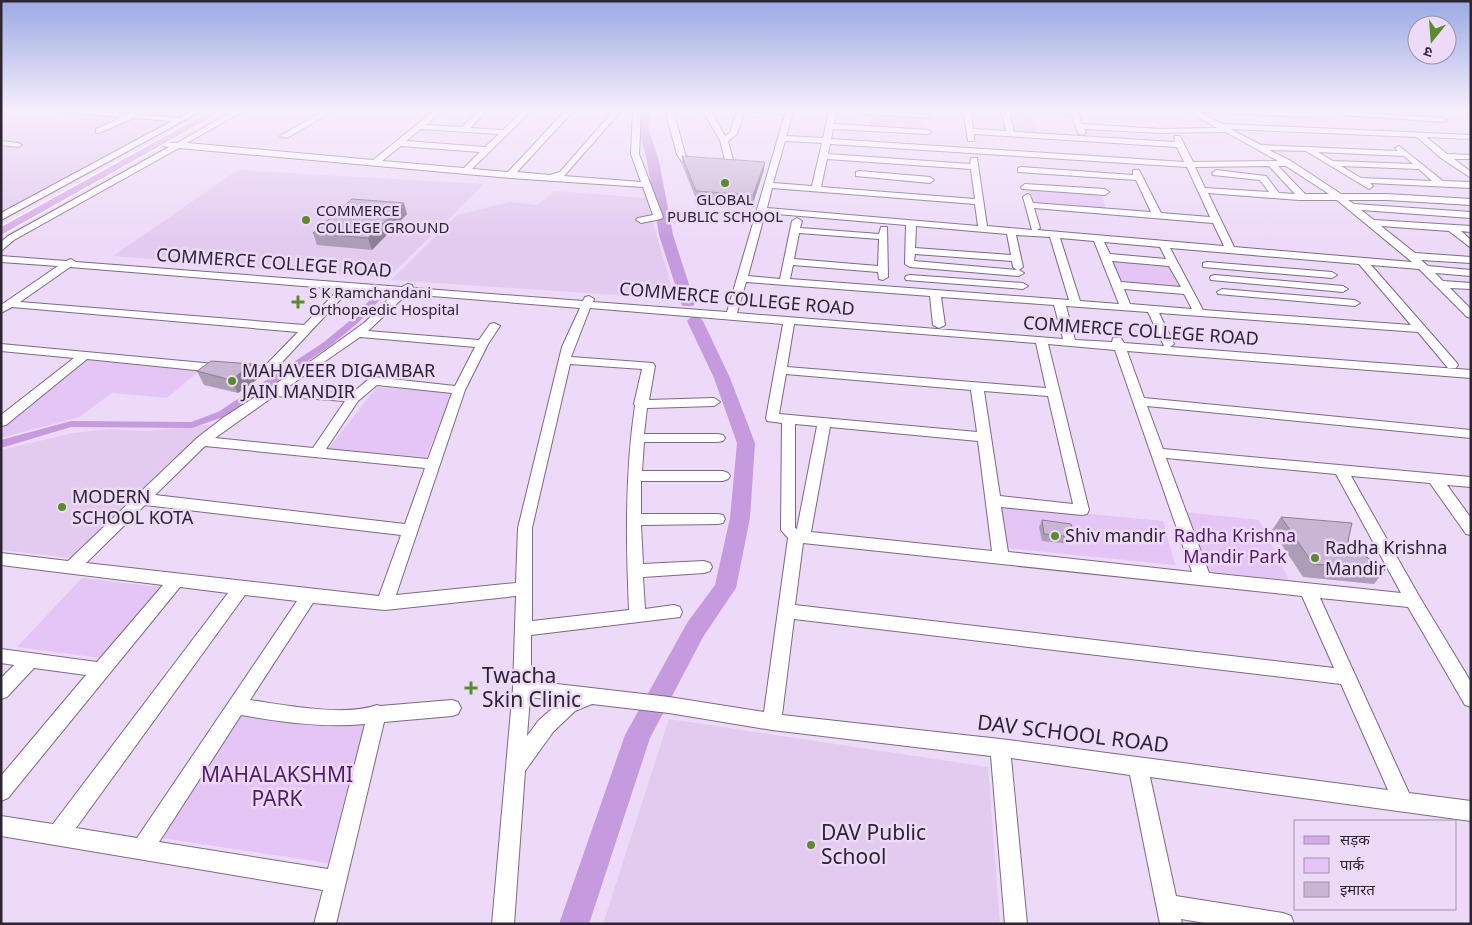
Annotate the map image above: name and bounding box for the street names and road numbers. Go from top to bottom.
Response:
street label: COMMERCE COLLEGE ROAD [155,242,393,282]
street label: COMMERCE COLLEGE ROAD [618,276,856,320]
street label: COMMERCE COLLEGE ROAD [1022,310,1260,350]
street label: DAV SCHOOL ROAD [976,707,1171,759]

